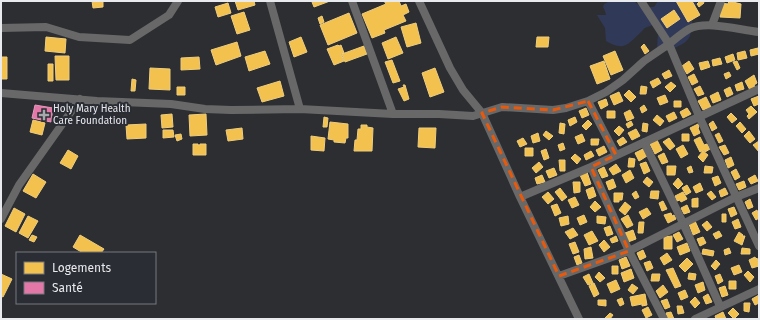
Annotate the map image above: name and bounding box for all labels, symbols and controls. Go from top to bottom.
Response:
place label: Holy Mary Health Care Foundation [53,103,131,127]
marker: Holy Mary Health Care Foundation [38,109,50,121]
legend [16,252,156,304]
text: Logements [52,261,111,275]
text: Santé [52,281,83,295]

